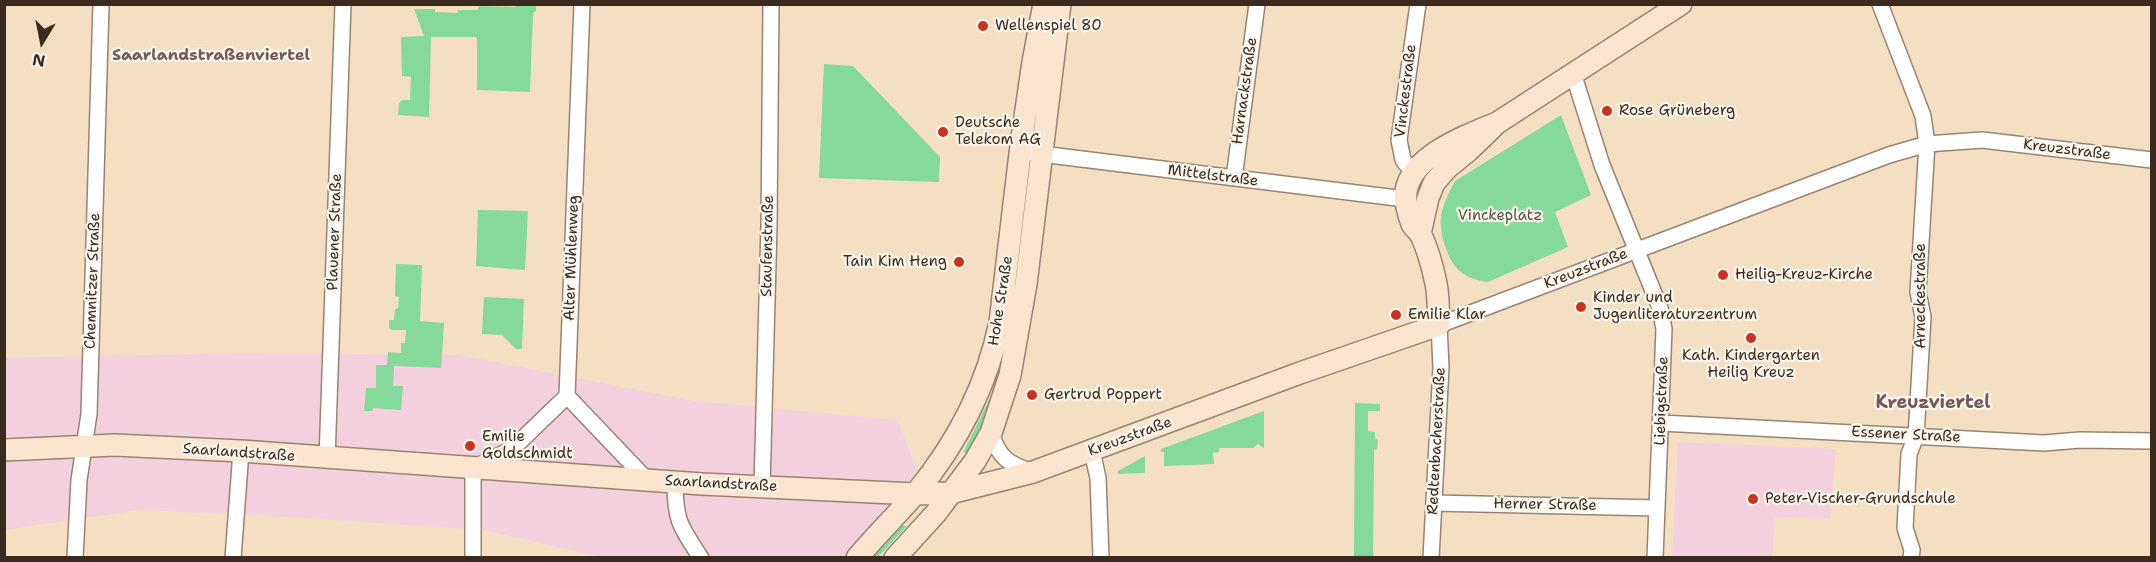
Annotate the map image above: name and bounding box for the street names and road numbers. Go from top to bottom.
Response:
street label: Harnackstraße [1229,36,1261,146]
street label: Vinckestraße [1391,43,1421,139]
street label: Kreuzstraße [2022,136,2112,164]
street label: Mittelstraße [1167,162,1259,190]
street label: Plauener Straße [324,173,346,291]
street label: Alter Mühlenweg [561,195,583,321]
street label: Staufenstraße [758,195,778,297]
street label: Chemnitzer Straße [82,213,104,349]
street label: Arneckestraße [1912,243,1930,349]
street label: Kreuzstraße [1542,245,1630,293]
street label: Hohe Straße [985,255,1017,347]
street label: Liebigstraße [1651,356,1673,446]
street label: Redtenbacherstraße [1424,367,1450,515]
street label: Kreuzstraße [1086,413,1174,461]
street label: Essener Straße [1851,423,1961,447]
street label: Saarlandstraße [182,440,296,466]
street label: Saarlandstraße [664,472,778,496]
street label: Herner Straße [1493,495,1597,515]

